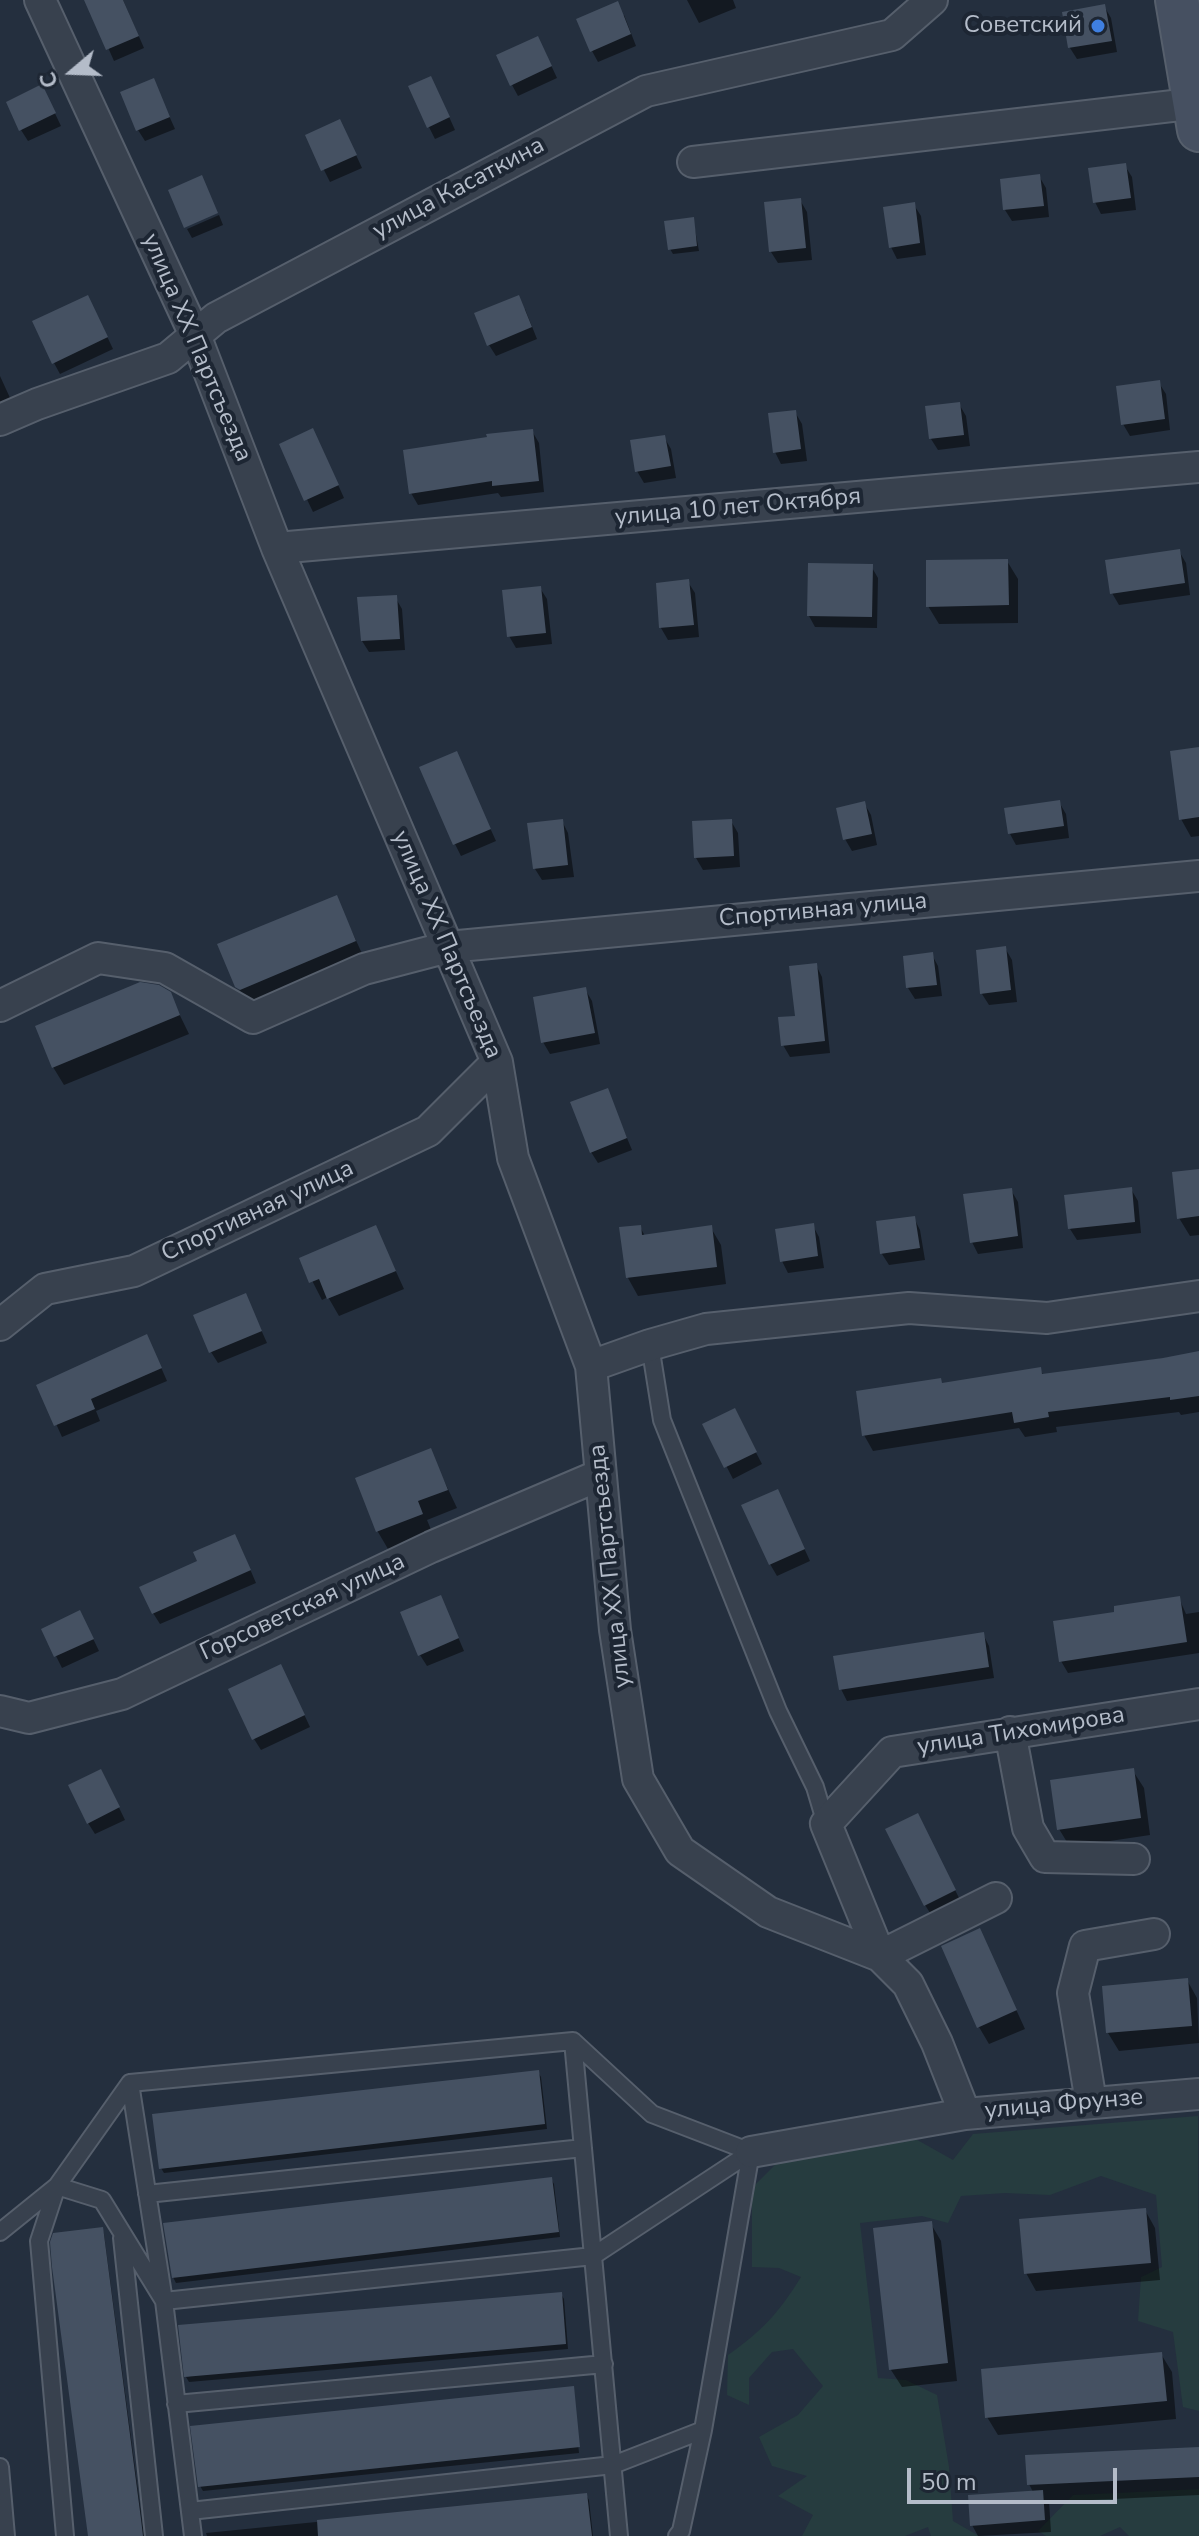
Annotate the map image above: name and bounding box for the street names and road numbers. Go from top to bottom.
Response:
street label: улица Касаткина [368,132,550,246]
street label: улица XX Партсъезда [135,230,257,466]
street label: улица 10 лет Октября [614,483,862,533]
street label: улица XX Партсъезда [385,827,507,1063]
street label: Спортивная улица [718,888,928,934]
street label: Спортивная улица [157,1155,359,1269]
street label: улица XX Партсъезда [584,1443,638,1689]
street label: Горсоветская улица [196,1548,410,1668]
street label: улица Тихомирова [915,1701,1127,1763]
street label: улица Фрунзе [984,2084,1144,2126]

